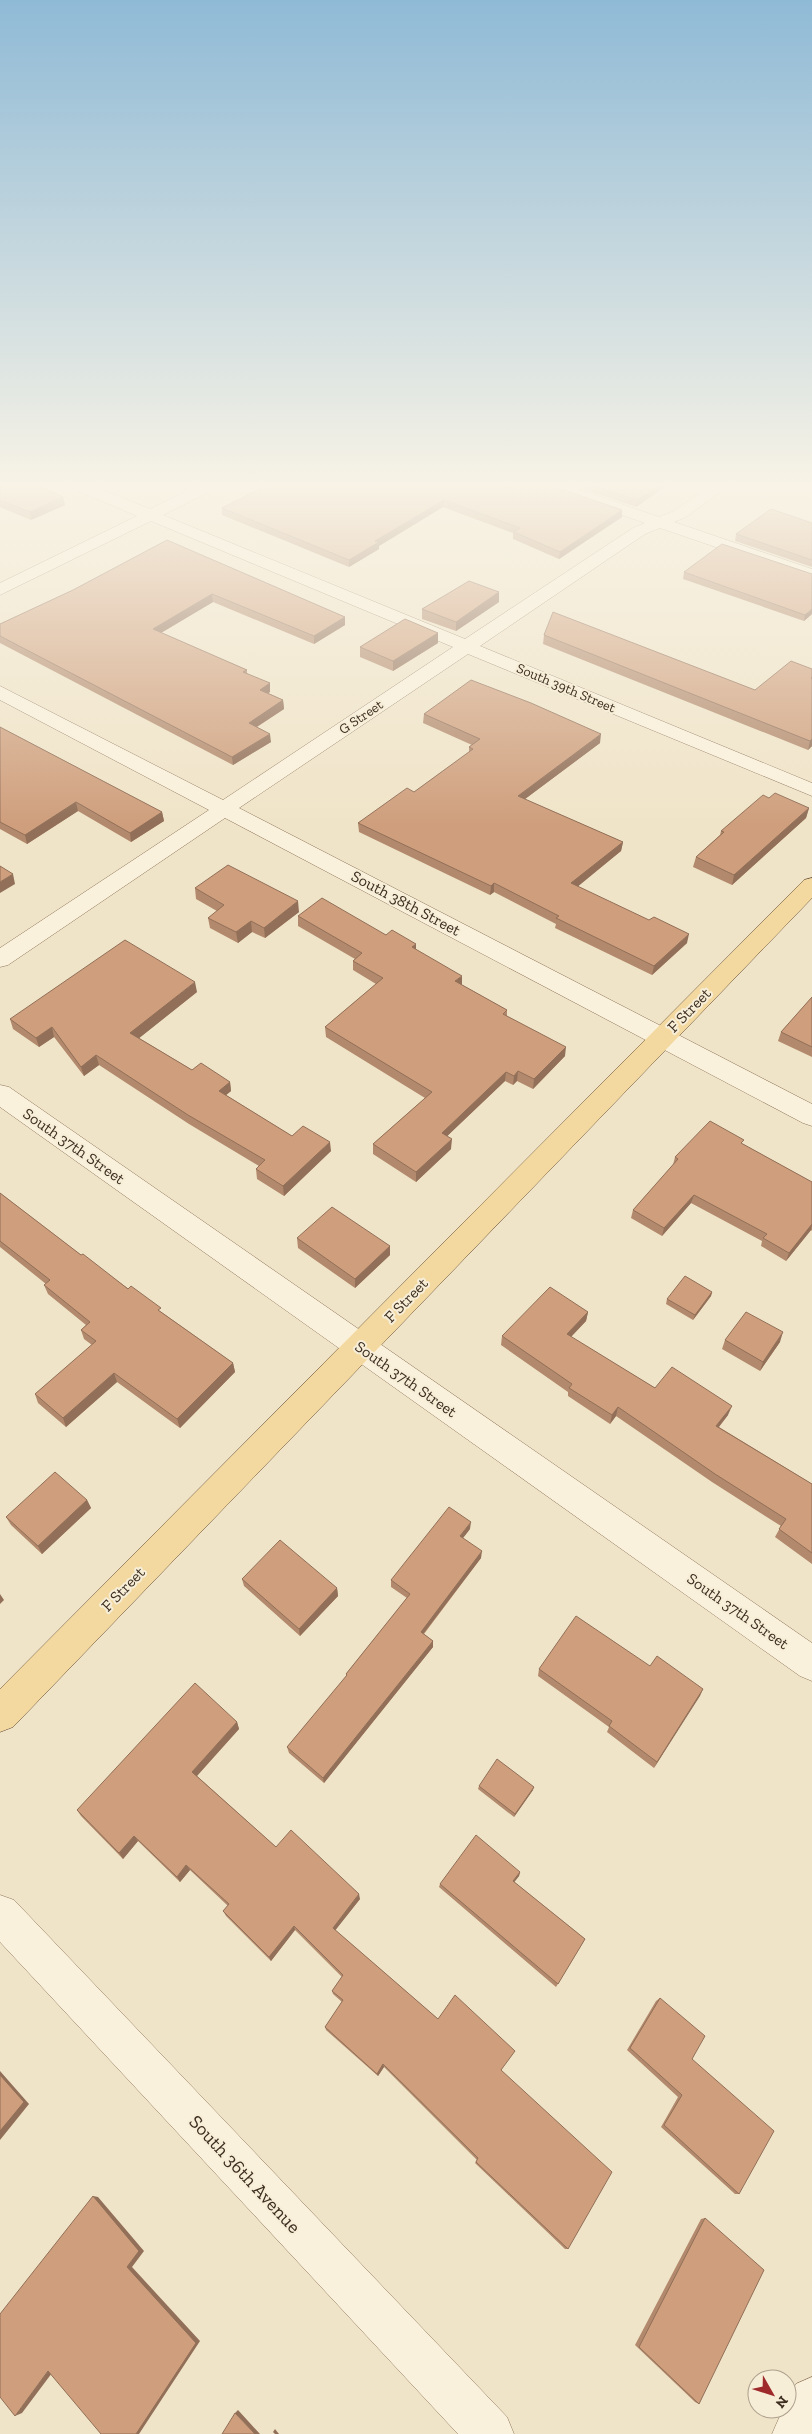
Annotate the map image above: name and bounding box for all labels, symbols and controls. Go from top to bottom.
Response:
street label: South 39th Street [514,660,619,717]
street label: G Street [336,696,387,738]
street label: South 38th Street [348,866,464,940]
street label: F Street [663,984,715,1036]
street label: South 37th Street [19,1104,129,1188]
street label: F Street [380,1274,432,1326]
street label: South 37th Street [351,1337,461,1421]
street label: F Street [97,1563,149,1615]
street label: South 37th Street [683,1569,793,1653]
street label: South 36th Avenue [184,2110,306,2238]
north arrow [747,2369,797,2419]
text: N [772,2392,792,2412]

